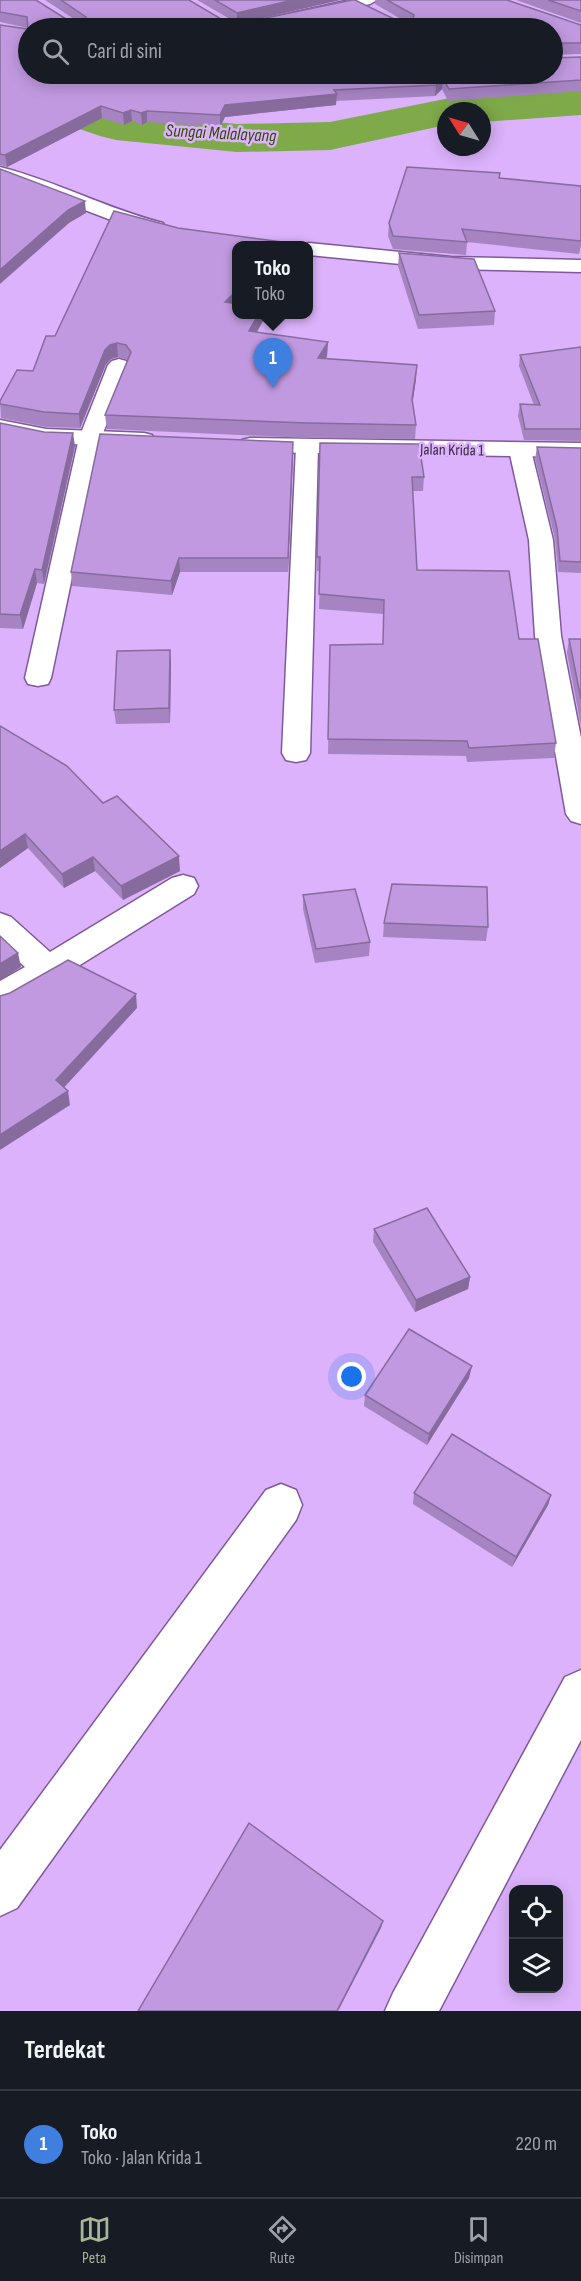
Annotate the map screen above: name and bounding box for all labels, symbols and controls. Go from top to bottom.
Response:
search box [18,18,563,84]
icon: search [39,35,72,68]
text: Cari di sini [87,38,162,65]
north arrow [437,102,491,156]
water label: Sungai Malalayang [165,120,278,147]
popup [232,241,313,319]
text: Toko [254,255,291,282]
text: Toko [254,282,285,306]
pin: 1 [254,338,292,388]
street label: Jalan Krida 1 [419,440,484,461]
your location [337,1362,366,1391]
map controls [509,1885,563,1993]
button: locate [509,1885,563,1939]
button: layers [509,1939,563,1993]
text: Terdekat [24,2035,105,2066]
text: Toko [81,2119,117,2146]
text: 1 [40,2132,47,2156]
text: 220 m [516,2132,557,2156]
text: Toko · Jalan Krida 1 [81,2146,202,2170]
tab: Peta [78,2213,111,2268]
tab: Rute [266,2213,299,2268]
tab: Disimpan [454,2213,503,2268]

